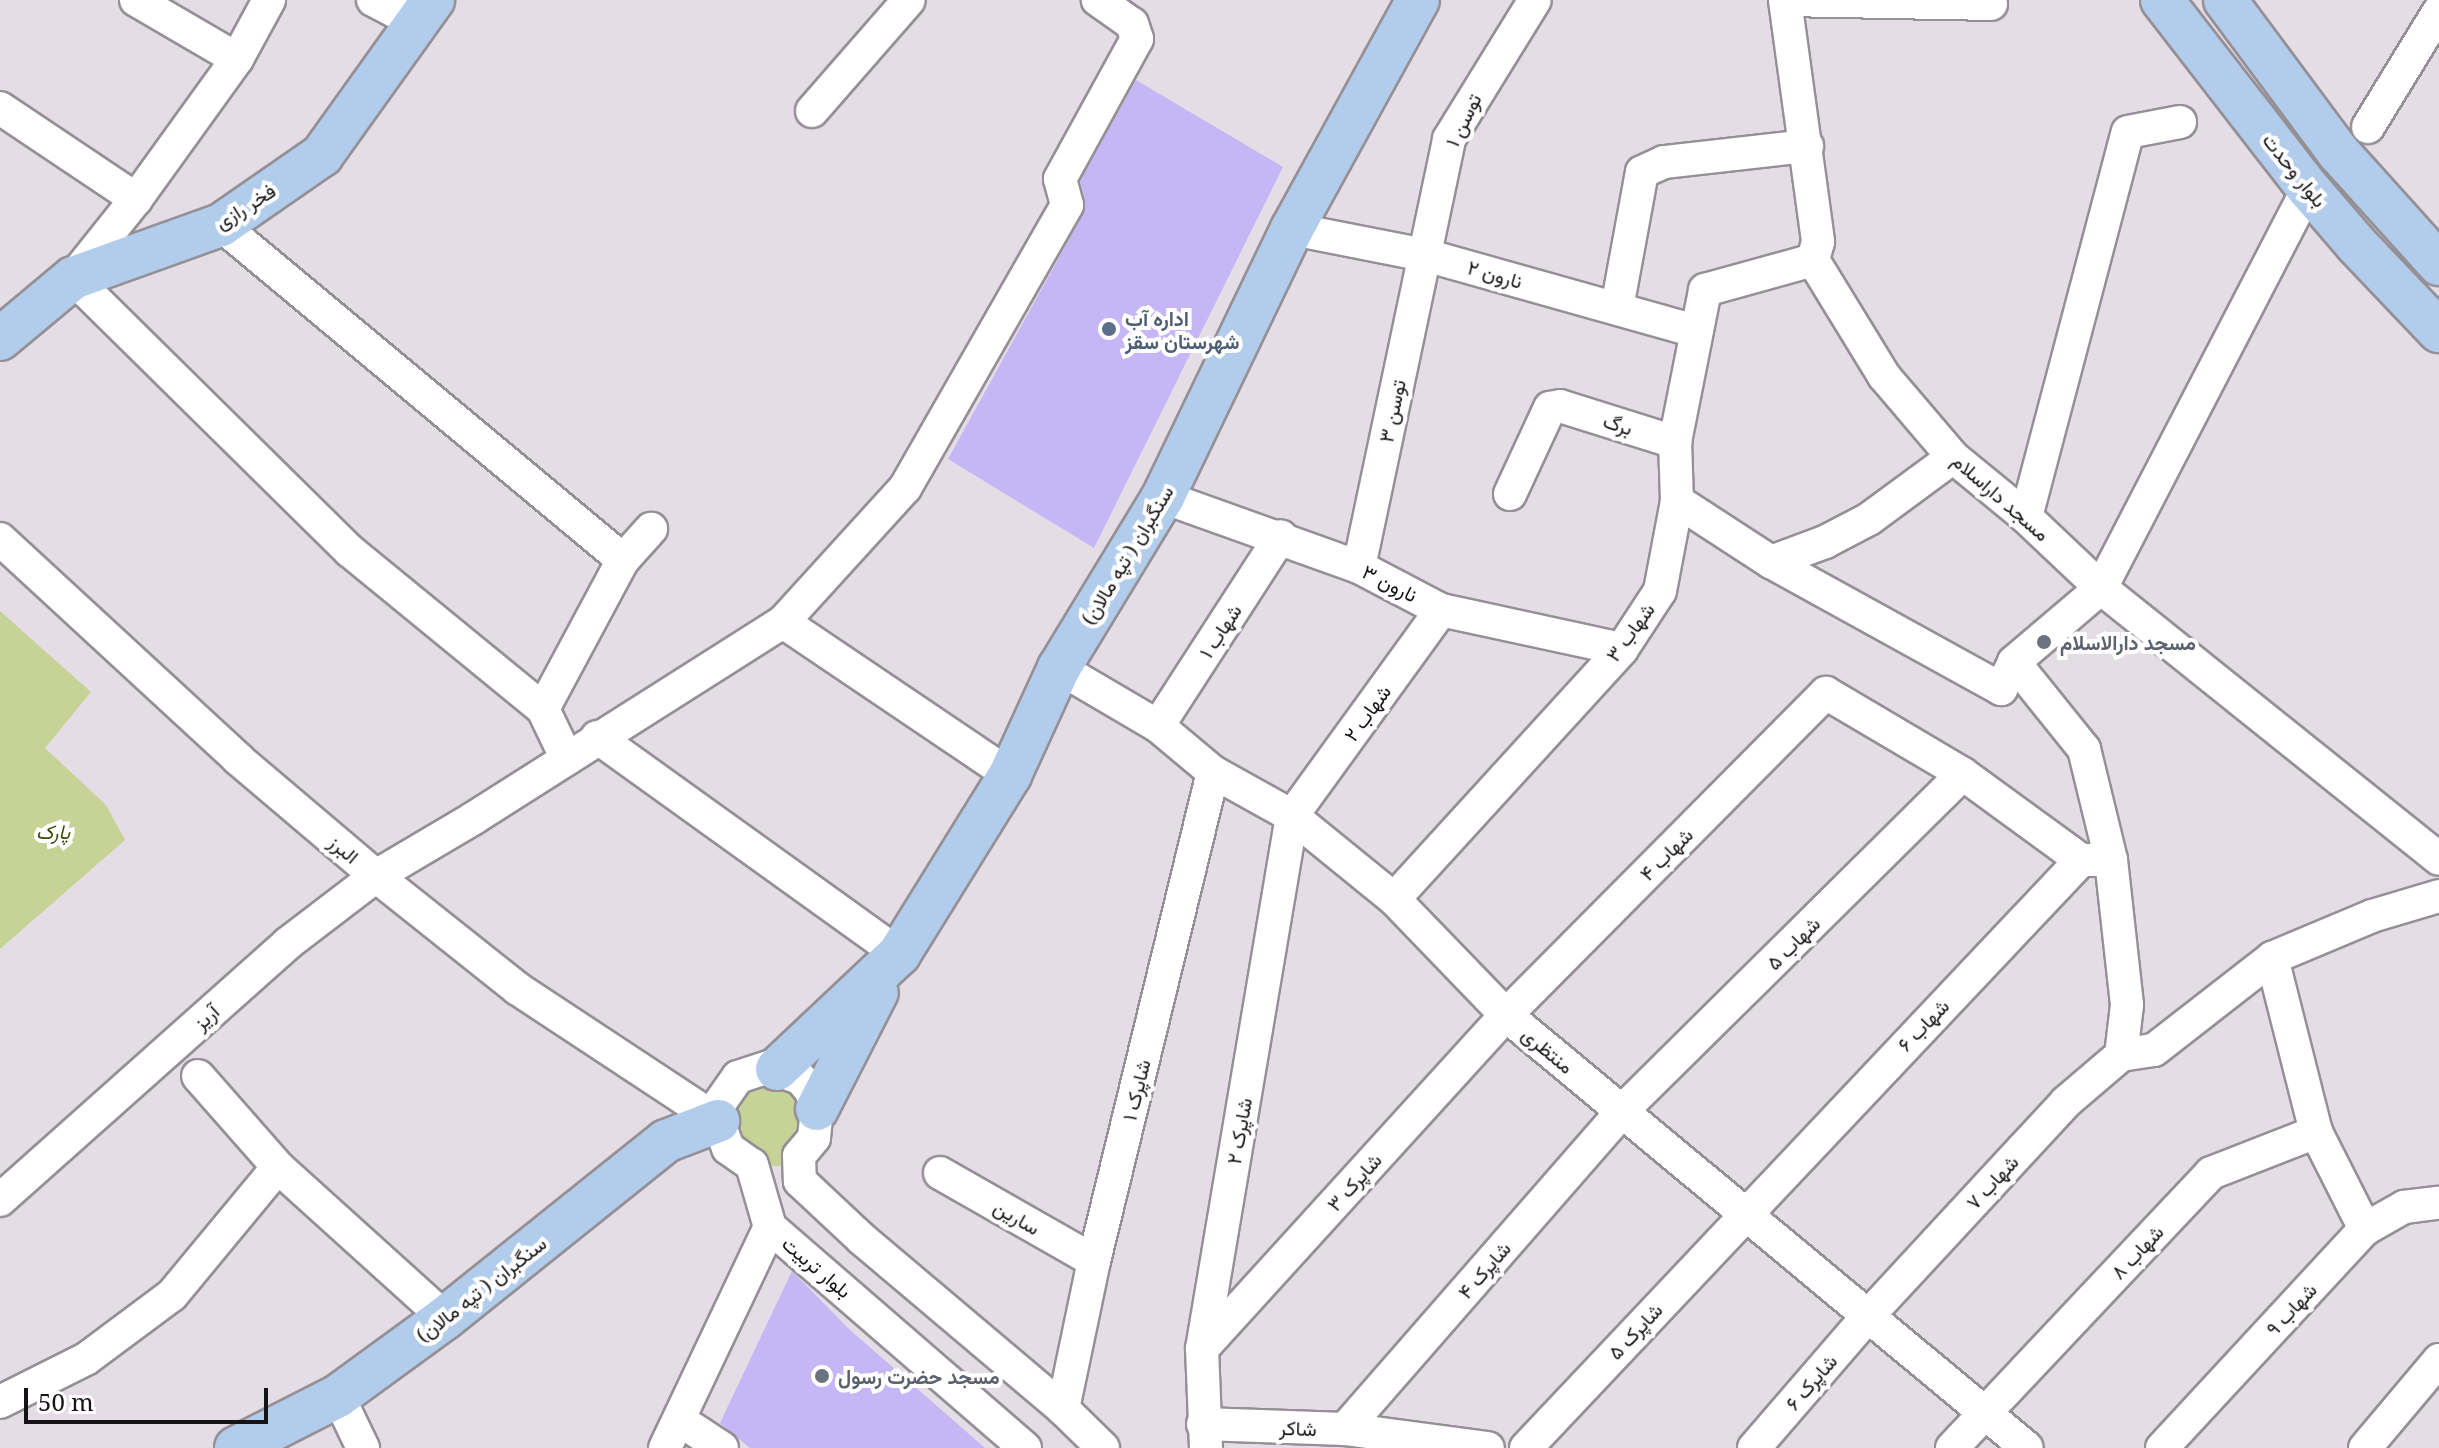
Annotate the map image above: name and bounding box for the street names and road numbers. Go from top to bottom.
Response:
street label: توسن ۱ [1440,89,1486,151]
street label: بلوار وحدت [2258,128,2332,212]
street label: فخر رازی [210,178,280,234]
street label: نارون ۲ [1465,255,1525,293]
street label: توسن ۳ [1374,377,1410,445]
street label: برگ [1600,408,1636,440]
street label: مسجد داراسلام [1947,448,2055,546]
street label: سنگبران ( تپه مالان) [1076,481,1178,629]
street label: نارون ۳ [1359,559,1421,607]
street label: شهاب ۳ [1601,598,1659,666]
street label: شهاب ۱ [1194,600,1246,662]
street label: شهاب ۲ [1338,680,1396,746]
street label: شهاب ۴ [1635,823,1697,885]
street label: البرز [324,830,364,868]
street label: شهاب ۵ [1761,911,1825,975]
street label: شهاب ۶ [1892,994,1954,1056]
street label: آریز [188,999,224,1035]
street label: منتظری [1517,1022,1579,1078]
street label: شاپرک ۱ [1117,1057,1155,1123]
street label: شاپرک ۲ [1221,1096,1257,1166]
street label: شاپرک ۳ [1322,1148,1386,1216]
street label: شهاب ۷ [1961,1150,2023,1214]
street label: سارین [990,1194,1044,1240]
street label: شهاب ۸ [2106,1220,2168,1284]
street label: سنگبران ( تپه مالان) [411,1231,551,1347]
street label: بلوار تربیت [778,1231,856,1303]
street label: شاپرک ۴ [1453,1236,1515,1304]
street label: شهاب ۹ [2261,1278,2321,1340]
street label: شاپرک ۵ [1603,1298,1667,1364]
street label: شاپرک ۶ [1780,1349,1842,1415]
street label: شاکر [1279,1415,1317,1441]

